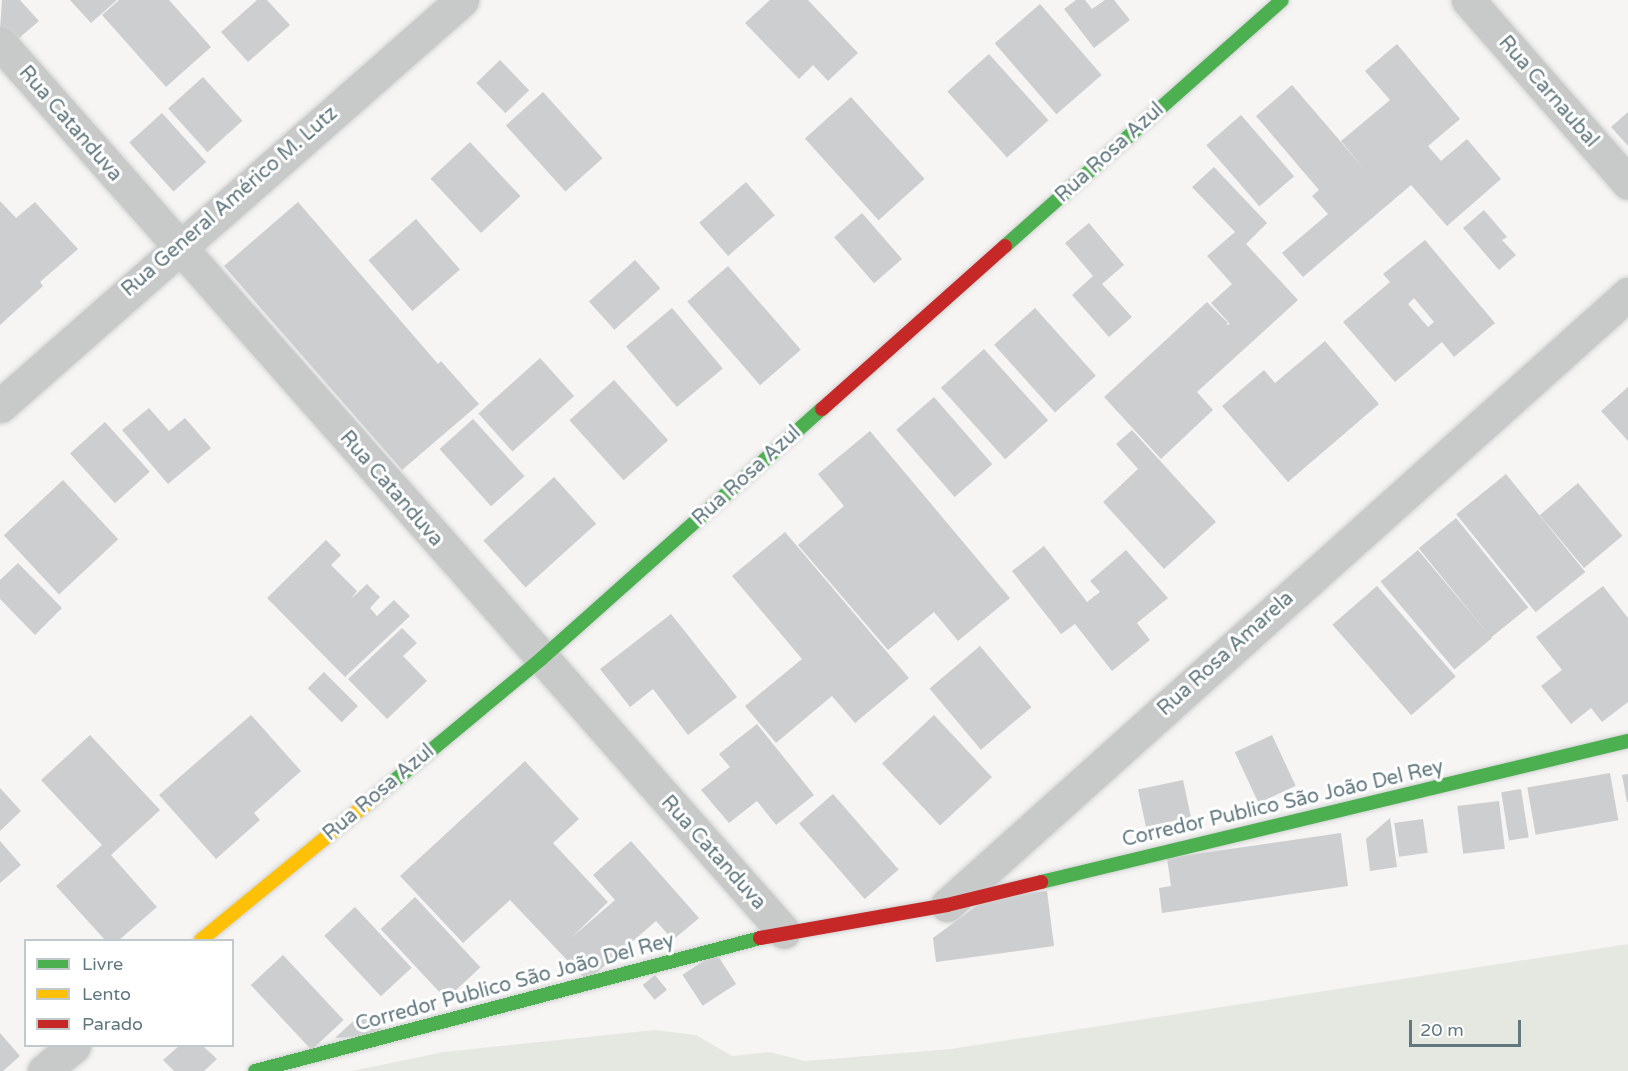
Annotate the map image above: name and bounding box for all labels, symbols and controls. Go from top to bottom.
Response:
street label: Rua Carnaubal [1493,31,1603,153]
street label: Rua Catanduva [13,61,127,187]
street label: Rua Rosa Azul [1051,98,1169,208]
street label: Rua General Américo M. Lutz [117,102,343,302]
street label: Rua Rosa Azul [688,421,806,531]
street label: Rua Catanduva [334,426,448,552]
street label: Rua Rosa Amarela [1153,587,1299,721]
street label: Rua Rosa Azul [319,740,439,846]
street label: Corredor Publico São João Del Rey [1120,755,1446,853]
street label: Rua Catanduva [655,791,771,915]
street label: Corredor Publico São João Del Rey [353,929,677,1037]
legend [24,939,234,1047]
text: Livre [82,953,123,975]
text: Lento [82,983,131,1005]
scale bar [1412,1008,1524,1046]
text: Parado [82,1013,143,1035]
text: 20 m [1420,1019,1464,1041]

